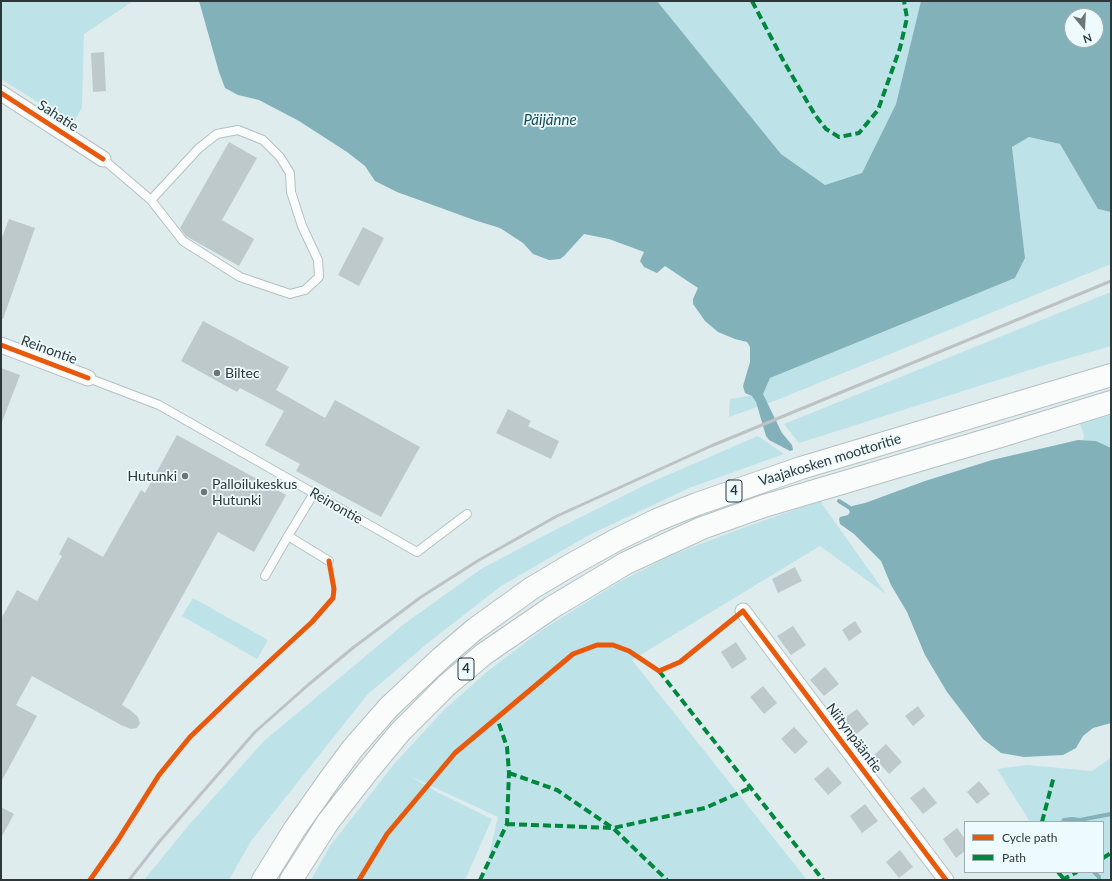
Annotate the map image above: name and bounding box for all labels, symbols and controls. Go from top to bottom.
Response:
north arrow [1064,8,1104,48]
text: N [1082,31,1094,46]
street label: Sahatie [34,97,82,135]
water label: Päijänne [523,111,577,129]
street label: Reinontie [19,332,79,368]
place label: Biltec [225,365,260,381]
marker: Biltec [212,368,222,378]
street label: Vaajakosken moottoritie [757,430,903,490]
place label: Hutunki [128,468,177,484]
marker: Hutunki [180,471,190,481]
place label: Palloilukeskus Hutunki [212,476,297,508]
road number: 4 [726,480,742,502]
street label: Reinontie [306,484,366,528]
marker: Palloilukeskus Hutunki [199,487,209,497]
road number: 4 [458,658,474,680]
street label: Niitynpääntie [822,700,886,776]
legend [964,821,1104,873]
text: Cycle path [1002,830,1057,845]
text: Path [1002,850,1026,865]

